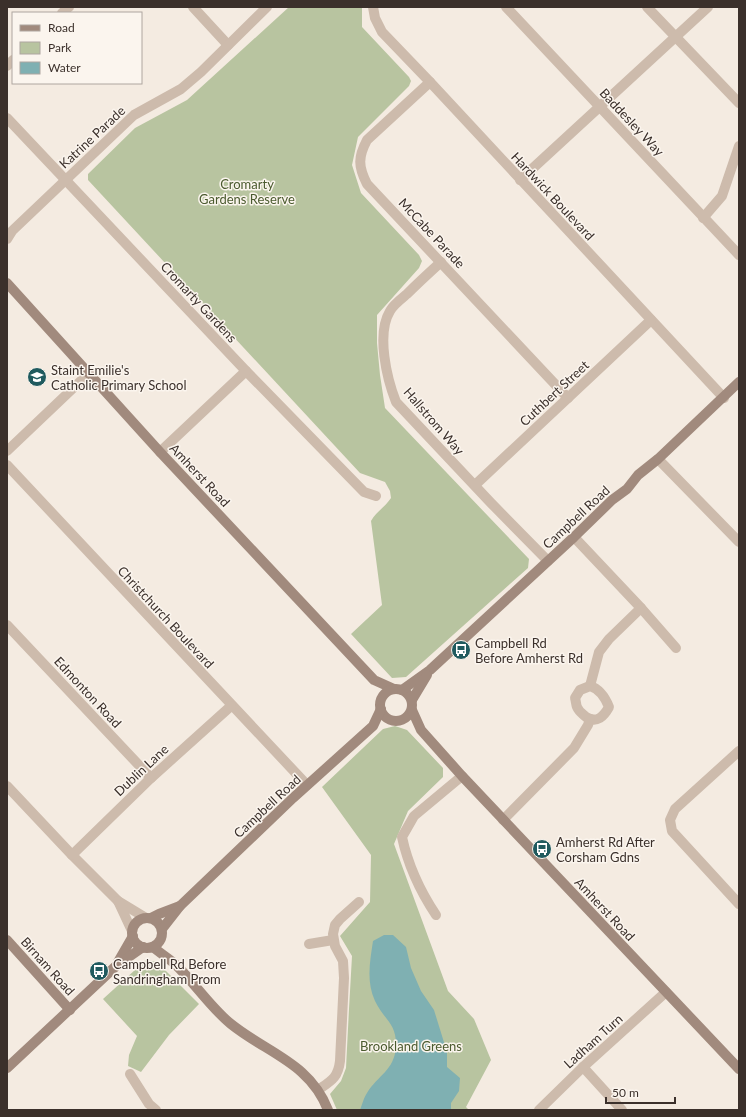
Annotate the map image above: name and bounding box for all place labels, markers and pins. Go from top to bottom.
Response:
place label: Staint Emilie's Catholic Primary School [51,362,187,393]
school or university icon: Staint Emilie's Catholic Primary School [26,366,48,388]
place label: Campbell Rd Before Amherst Rd [475,635,583,666]
bus stop icon: Campbell Rd Before Amherst Rd [450,639,472,661]
place label: Amherst Rd After Corsham Gdns [556,834,655,865]
bus stop icon: Amherst Rd After Corsham Gdns [531,838,553,860]
place label: Campbell Rd Before Sandringham Prom [113,956,226,987]
bus stop icon: Campbell Rd Before Sandringham Prom [88,960,110,982]

